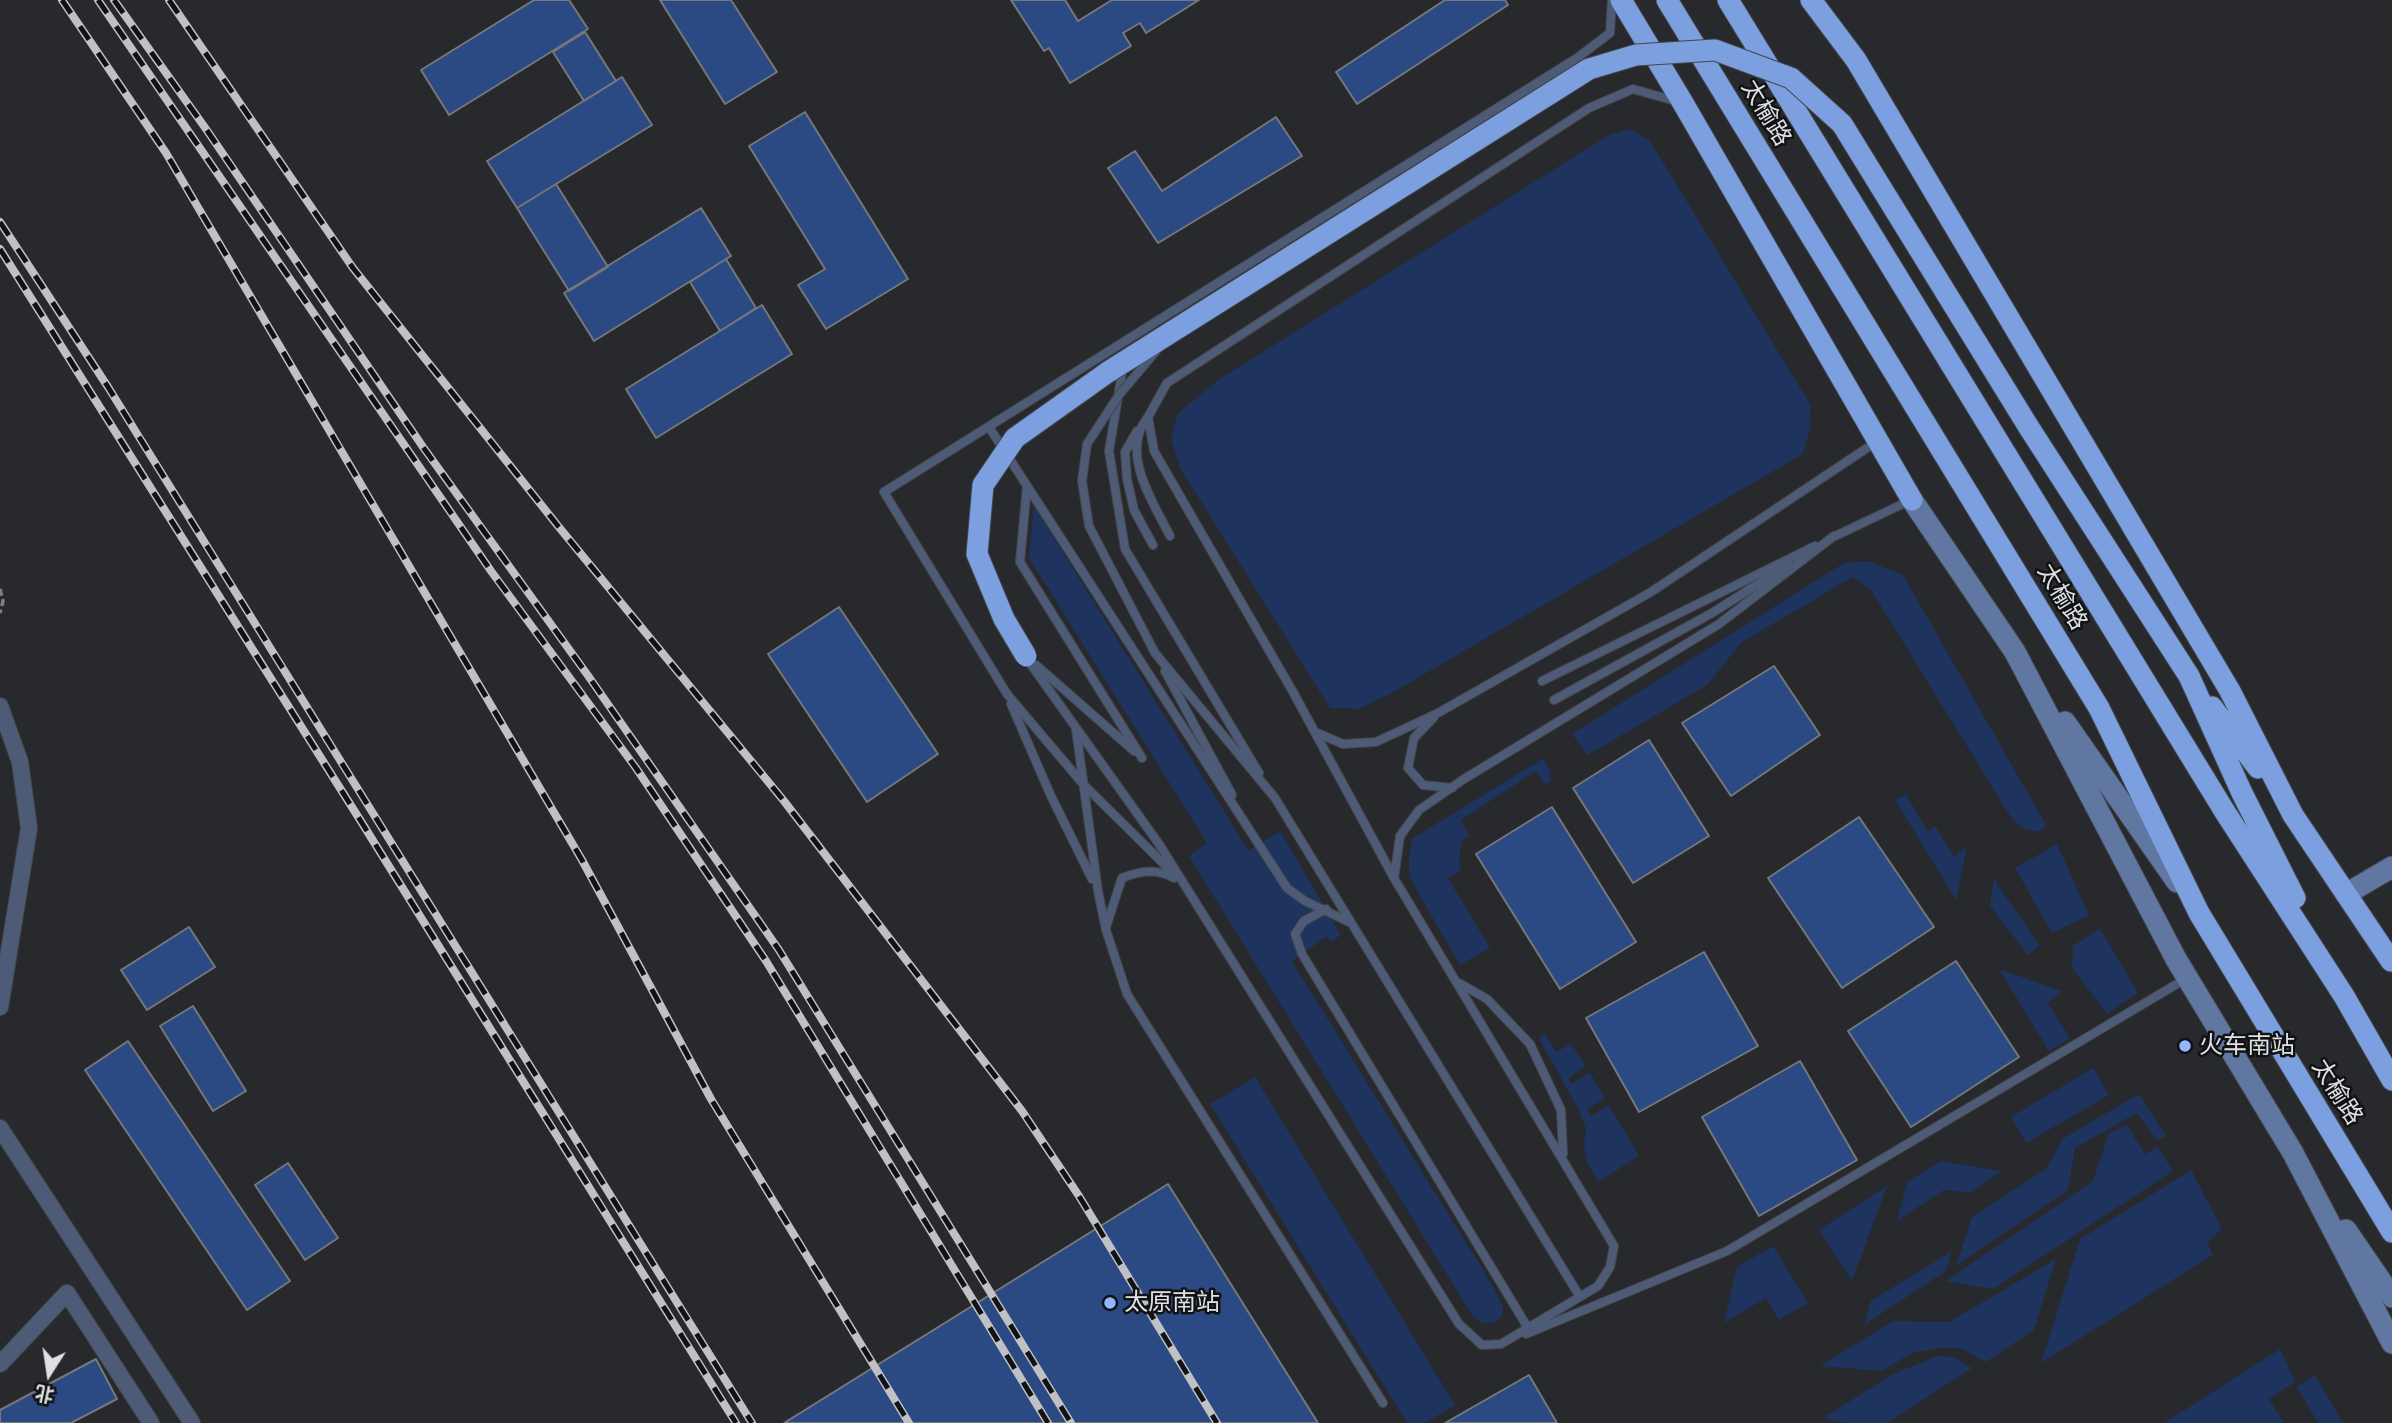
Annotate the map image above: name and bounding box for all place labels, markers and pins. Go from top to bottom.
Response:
place label: 火车南站 [2199,1032,2295,1060]
marker: 火车南站 [2177,1038,2193,1054]
place label: 太原南站 [1124,1289,1220,1317]
marker: 太原南站 [1102,1295,1118,1311]

